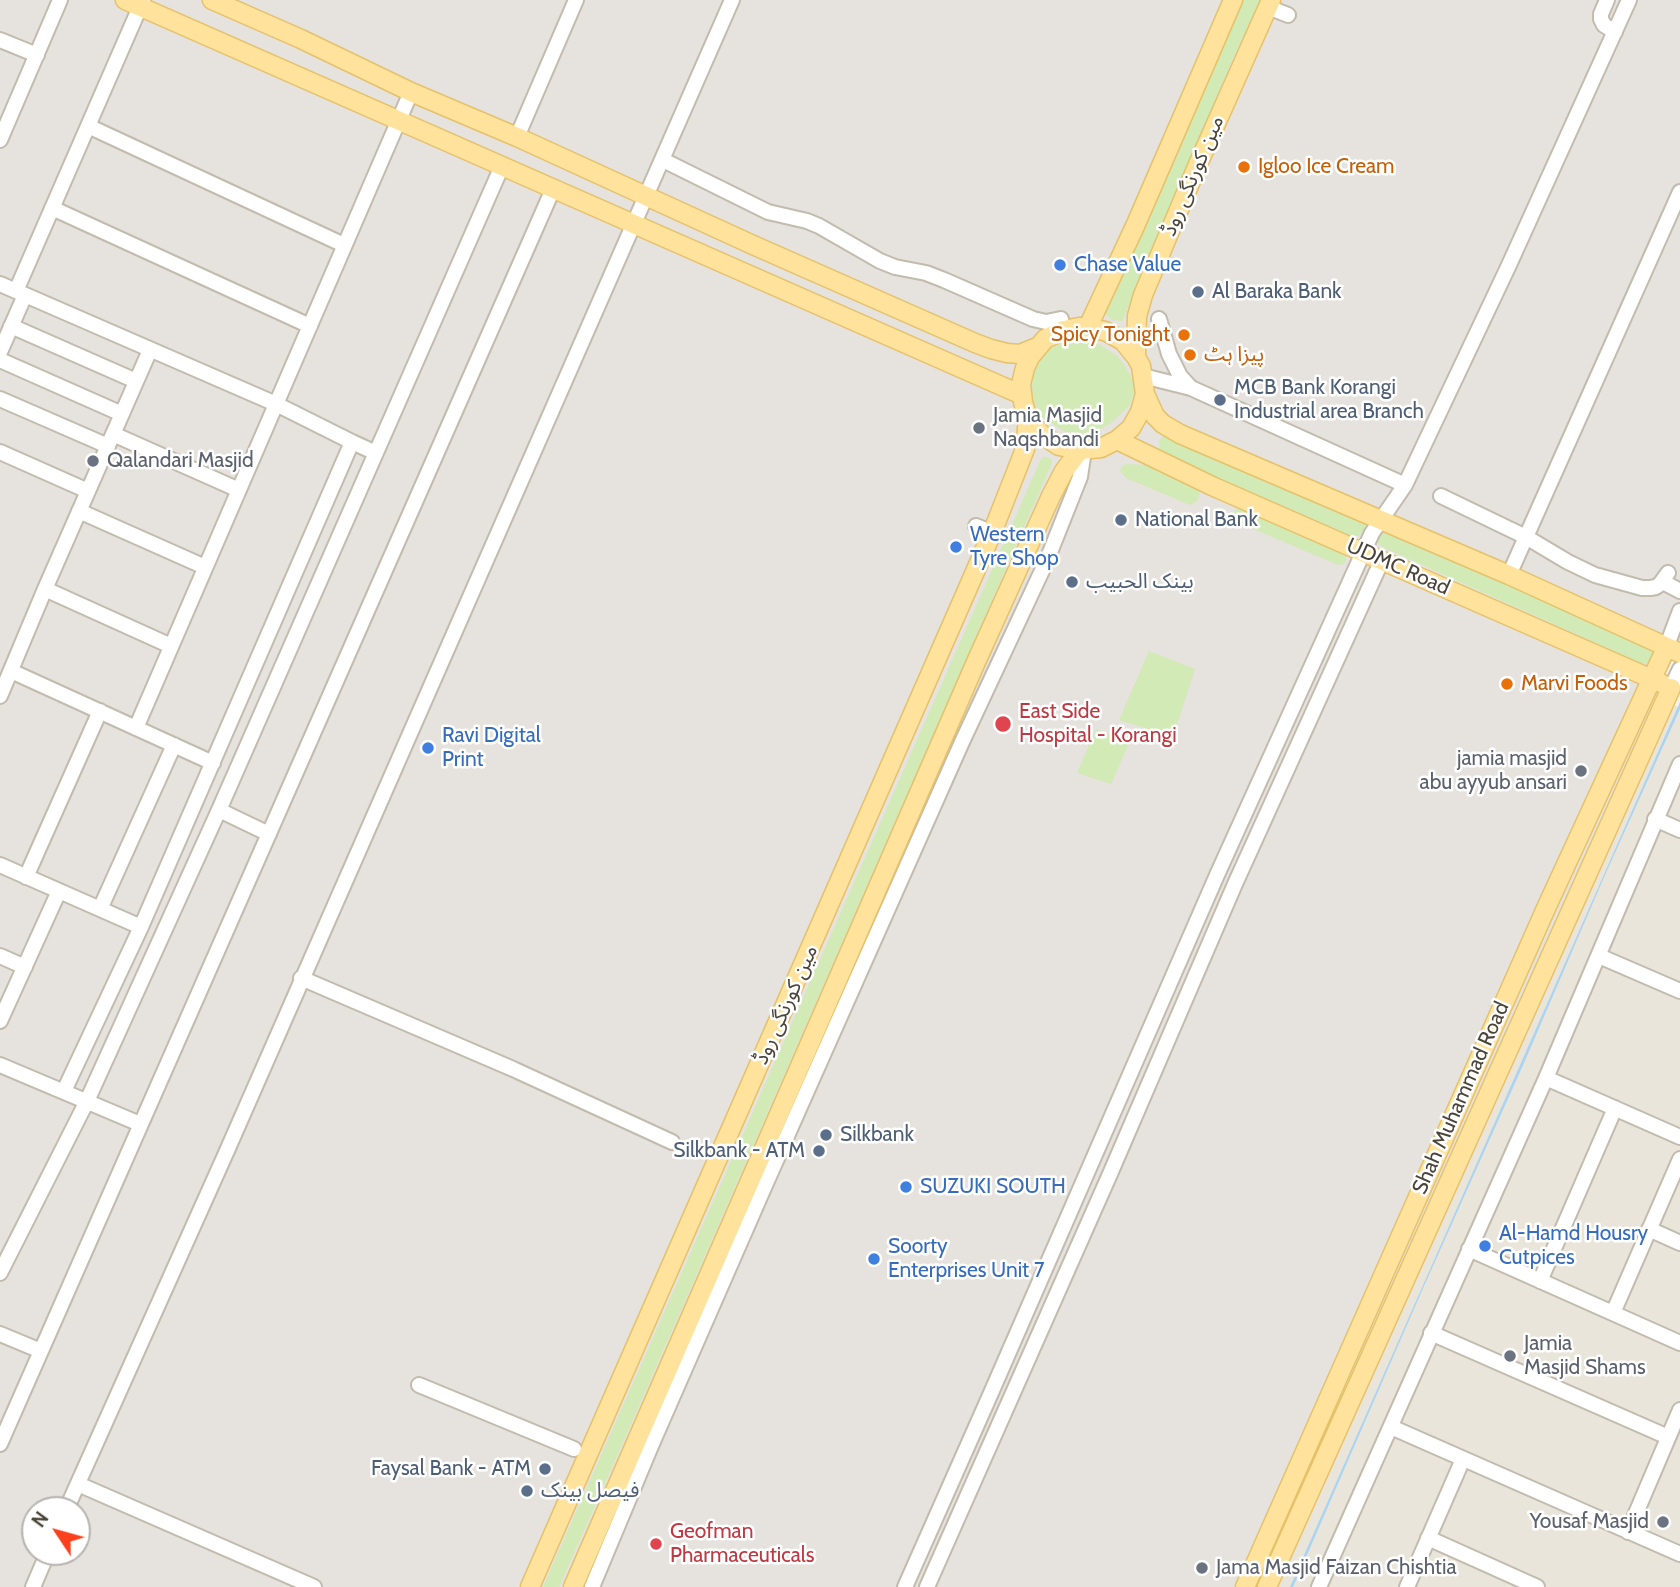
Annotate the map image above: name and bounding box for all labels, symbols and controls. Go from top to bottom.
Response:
street label: مین کورنگی روڈ [1156,112,1230,240]
place label: Igloo Ice Cream [1258,154,1394,180]
marker: Igloo Ice Cream [1236,159,1252,175]
place label: Chase Value [1074,252,1181,278]
marker: Chase Value [1052,257,1068,273]
place label: Al Baraka Bank [1212,279,1342,305]
marker: Al Baraka Bank [1190,284,1206,300]
place label: Spicy Tonight [1051,322,1170,348]
marker: Spicy Tonight [1176,327,1192,343]
place label: پیزا ہٹ [1204,342,1264,368]
marker: پیزا ہٹ [1182,347,1198,363]
place label: MCB Bank Korangi Industrial area Branch [1234,375,1424,425]
marker: MCB Bank Korangi Industrial area Branch [1212,392,1228,408]
place label: Jamia Masjid Naqshbandi [993,403,1102,453]
marker: Jamia Masjid Naqshbandi [971,420,987,436]
place label: Qalandari Masjid [107,448,254,474]
marker: Qalandari Masjid [85,453,101,469]
place label: National Bank [1135,507,1258,533]
marker: National Bank [1113,512,1129,528]
place label: Western Tyre Shop [970,522,1059,572]
street label: UDMC Road [1342,533,1454,601]
marker: Western Tyre Shop [948,539,964,555]
place label: بينک الحبيب [1086,569,1194,595]
marker: بينک الحبيب [1064,574,1080,590]
place label: Marvi Foods [1521,671,1628,697]
marker: Marvi Foods [1499,676,1515,692]
place label: East Side Hospital - Korangi [1019,699,1177,749]
marker: East Side Hospital - Korangi [993,714,1013,734]
place label: Ravi Digital Print [442,723,541,773]
marker: Ravi Digital Print [420,740,436,756]
place label: jamia masjid abu ayyub ansari [1420,746,1567,796]
marker: jamia masjid abu ayyub ansari [1573,763,1589,779]
street label: مین کورنگی روڈ [748,941,824,1069]
street label: Shah Muhammad Road [1407,998,1515,1198]
place label: Silkbank [840,1122,914,1148]
marker: Silkbank [818,1127,834,1143]
place label: Silkbank - ATM [673,1138,805,1164]
marker: Silkbank - ATM [811,1143,827,1159]
place label: SUZUKI SOUTH [920,1174,1066,1200]
marker: SUZUKI SOUTH [898,1179,914,1195]
place label: Al-Hamd Housry Cutpices [1499,1221,1648,1271]
place label: Soorty Enterprises Unit 7 [888,1234,1044,1284]
marker: Al-Hamd Housry Cutpices [1477,1238,1493,1254]
marker: Soorty Enterprises Unit 7 [866,1251,882,1267]
place label: Jamia Masjid Shams [1524,1331,1646,1381]
marker: Jamia Masjid Shams [1502,1348,1518,1364]
place label: Faysal Bank - ATM [371,1456,531,1482]
marker: Faysal Bank - ATM [537,1461,553,1477]
place label: فیصل بینک [541,1478,639,1504]
marker: فیصل بینک [519,1483,535,1499]
north arrow [21,1496,91,1566]
text: N [27,1507,53,1532]
place label: Yousaf Masjid [1530,1509,1649,1535]
marker: Yousaf Masjid [1655,1514,1671,1530]
place label: Geofman Pharmaceuticals [670,1519,814,1569]
marker: Geofman Pharmaceuticals [648,1536,664,1552]
place label: Jama Masjid Faizan Chishtia [1216,1555,1456,1581]
marker: Jama Masjid Faizan Chishtia [1194,1560,1210,1576]

